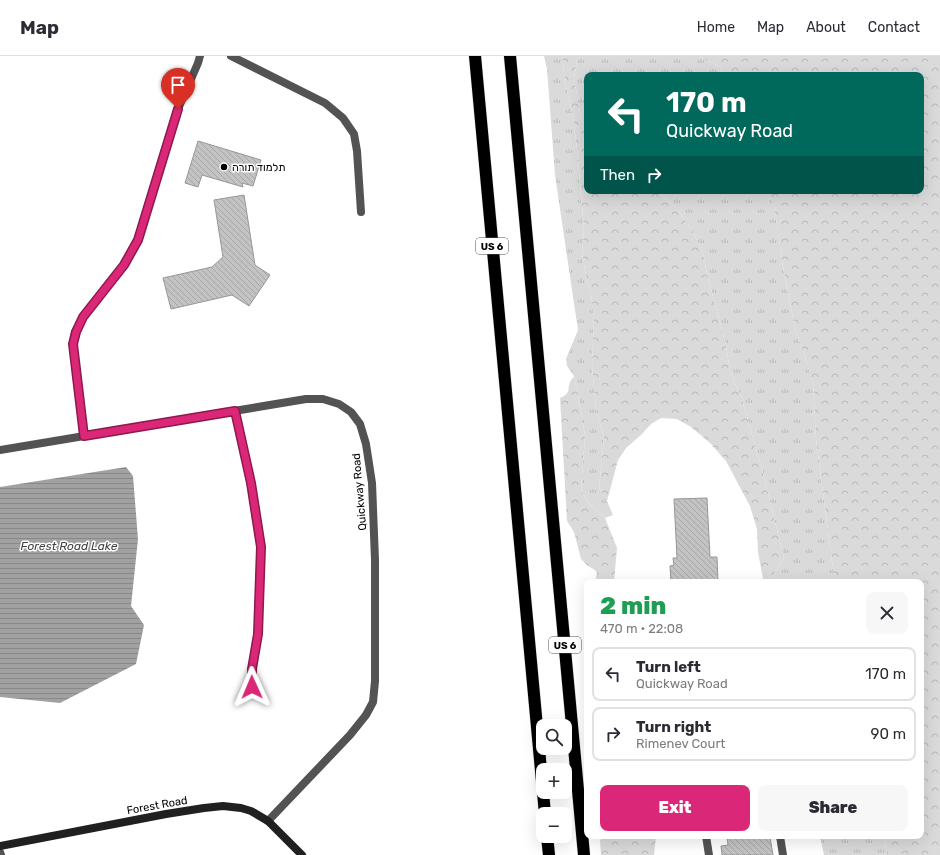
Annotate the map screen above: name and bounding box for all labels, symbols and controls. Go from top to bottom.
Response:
text: Map [20,16,59,39]
text: Home [697,19,735,36]
text: Map [757,19,784,36]
text: About [806,19,846,36]
text: Contact [868,19,920,36]
pin [161,68,195,109]
icon: arrive [167,74,189,96]
text: 170 m [666,86,747,119]
icon: left [600,88,652,140]
text: Quickway Road [666,120,793,142]
place label: תלמוד תורה [232,161,285,174]
marker: תלמוד תורה [219,162,229,172]
icon: right [643,164,665,186]
text: Then [600,166,635,184]
road number: US 6 [476,238,508,254]
street label: Quickway Road [350,453,369,531]
water label: Forest Road Lake [21,539,118,553]
text: 2 min [600,592,666,620]
button: close [866,592,908,634]
text: 470 m · 22:08 [600,621,683,636]
road number: US 6 [549,637,581,653]
text: Turn left [636,658,701,676]
icon: left [602,663,624,685]
text: 170 m [865,665,906,683]
position arrow [231,666,273,708]
text: Quickway Road [636,676,728,691]
text: Turn right [636,718,711,736]
map controls [536,719,572,843]
button: search [536,719,572,755]
icon: right [602,723,624,745]
text: 90 m [871,725,906,743]
text: Rimenev Court [636,736,725,751]
button: + [536,763,572,799]
button: Exit [600,785,750,831]
button: Share [758,785,908,831]
street label: Forest Road [126,794,189,817]
button: − [536,807,572,843]

